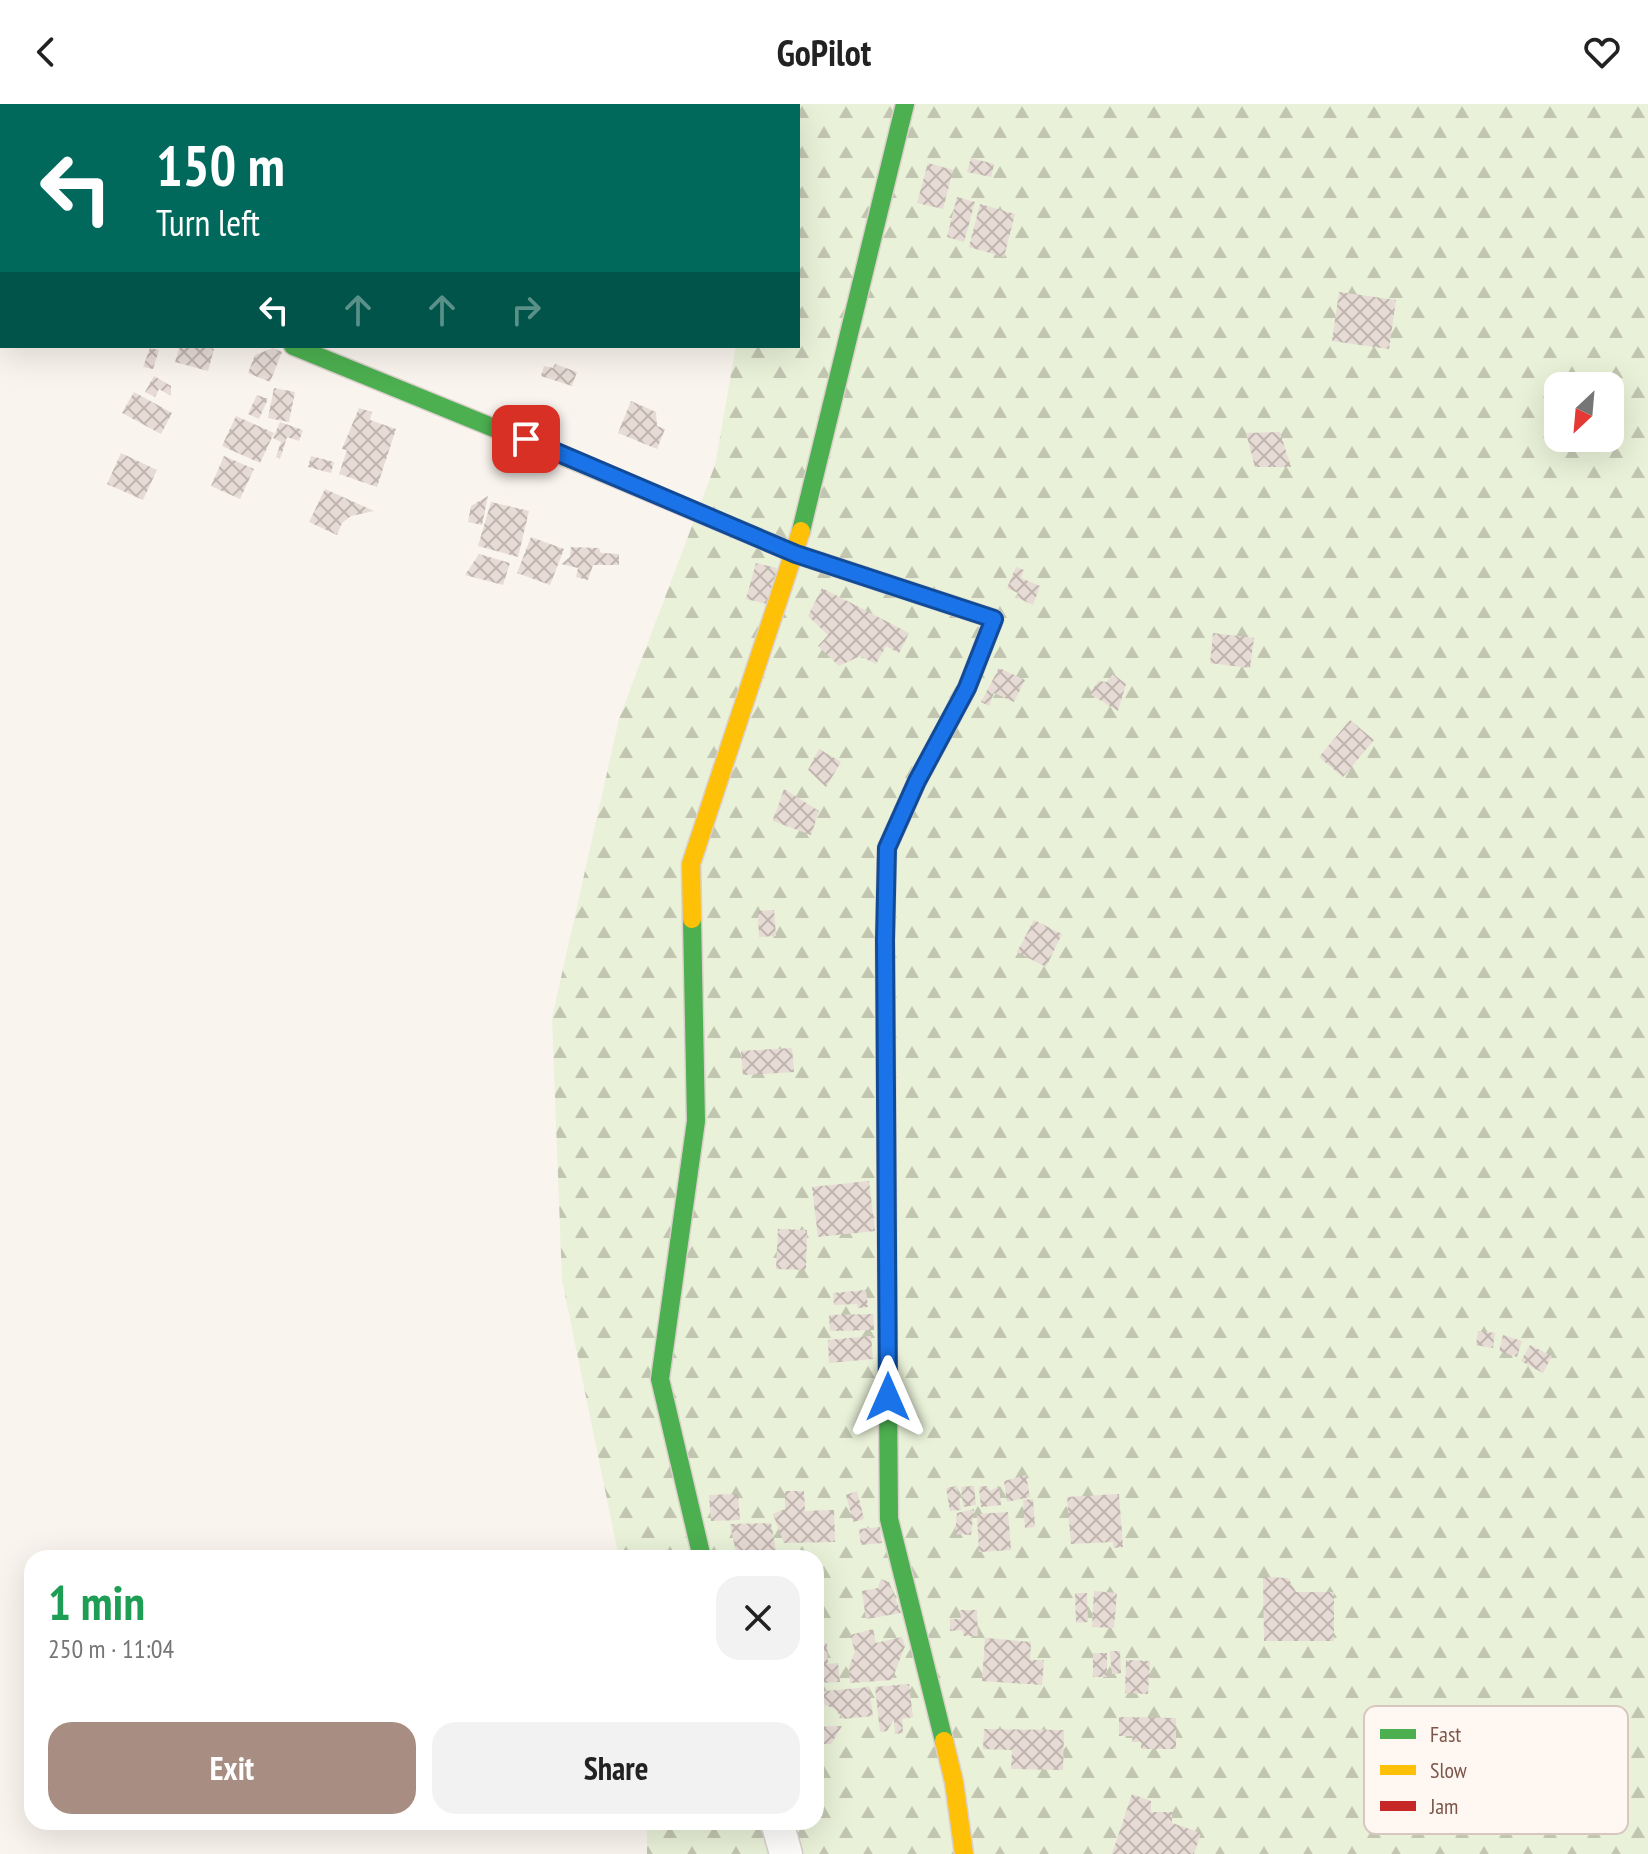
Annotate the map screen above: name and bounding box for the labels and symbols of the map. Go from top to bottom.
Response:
north arrow [1544,372,1624,452]
pin [492,405,560,473]
position arrow [846,1355,930,1439]
legend [1364,1706,1628,1834]
text: Fast [1430,1720,1461,1748]
text: Slow [1430,1756,1467,1784]
text: Jam [1429,1792,1458,1820]

